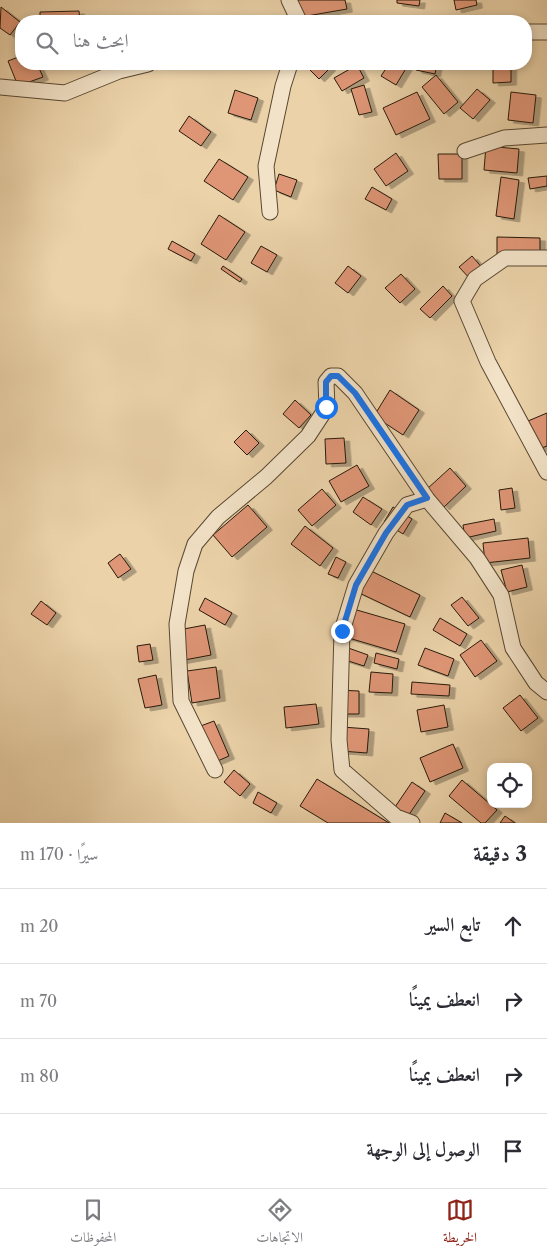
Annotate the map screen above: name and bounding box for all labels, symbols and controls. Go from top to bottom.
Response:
search box [15,15,532,70]
icon: search [33,29,61,57]
text: ابحث هنا [73,29,129,52]
route start [315,396,338,419]
route end [331,620,354,643]
map controls [487,763,532,808]
button: locate [487,763,532,808]
text: 3 دقيقة [473,841,527,866]
text: سيرًا · 170 m [20,844,98,864]
icon: ahead [499,912,527,940]
text: تابع السير [426,913,480,936]
text: 20 m [20,916,59,936]
icon: right [499,987,527,1015]
text: انعطف يمينًا [409,988,480,1011]
text: 70 m [20,991,57,1011]
icon: right [499,1062,527,1090]
text: انعطف يمينًا [409,1063,480,1086]
text: 80 m [20,1066,59,1086]
icon: arrive [499,1137,527,1165]
text: الوصول إلى الوجهة [366,1138,480,1161]
tab: المحفوظات [70,1196,116,1251]
tab: الاتجاهات [256,1196,303,1251]
tab: الخريطة [443,1196,477,1251]

